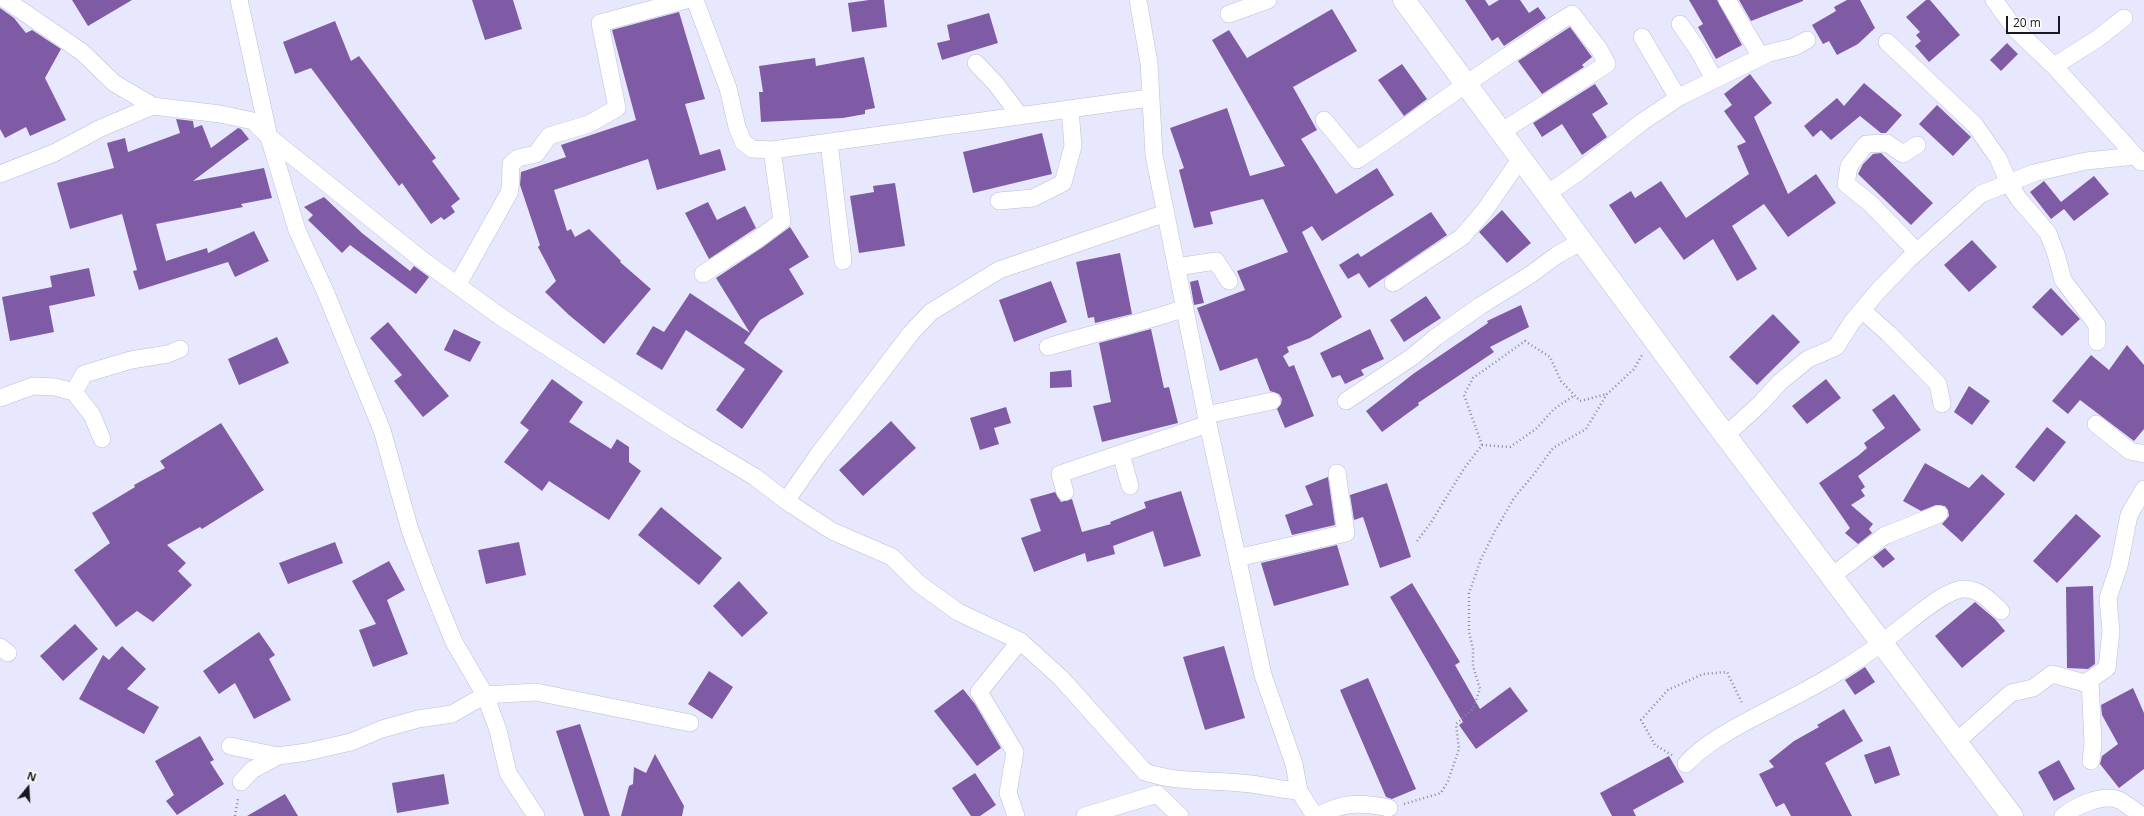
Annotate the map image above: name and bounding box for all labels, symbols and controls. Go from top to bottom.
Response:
scale bar [2008,8,2062,34]
text: 20 m [2013,14,2041,31]
north arrow [8,768,48,808]
text: N [25,768,38,785]

